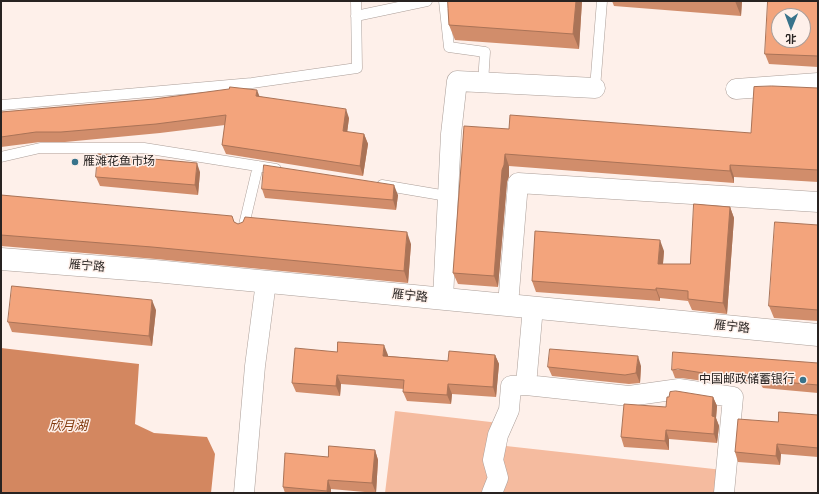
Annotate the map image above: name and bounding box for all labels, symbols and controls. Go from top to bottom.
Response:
north arrow [771,8,811,48]
text: 北 [785,32,796,46]
place label: 雁滩花鱼市场 [83,155,155,169]
marker: 雁滩花鱼市场 [70,157,80,167]
street label: 雁宁路 [68,257,106,275]
street label: 雁宁路 [391,287,429,305]
street label: 雁宁路 [713,318,751,336]
place label: 中国邮政储蓄银行 [699,373,795,387]
marker: 中国邮政储蓄银行 [798,375,808,385]
water label: 欣月湖 [49,418,87,434]

